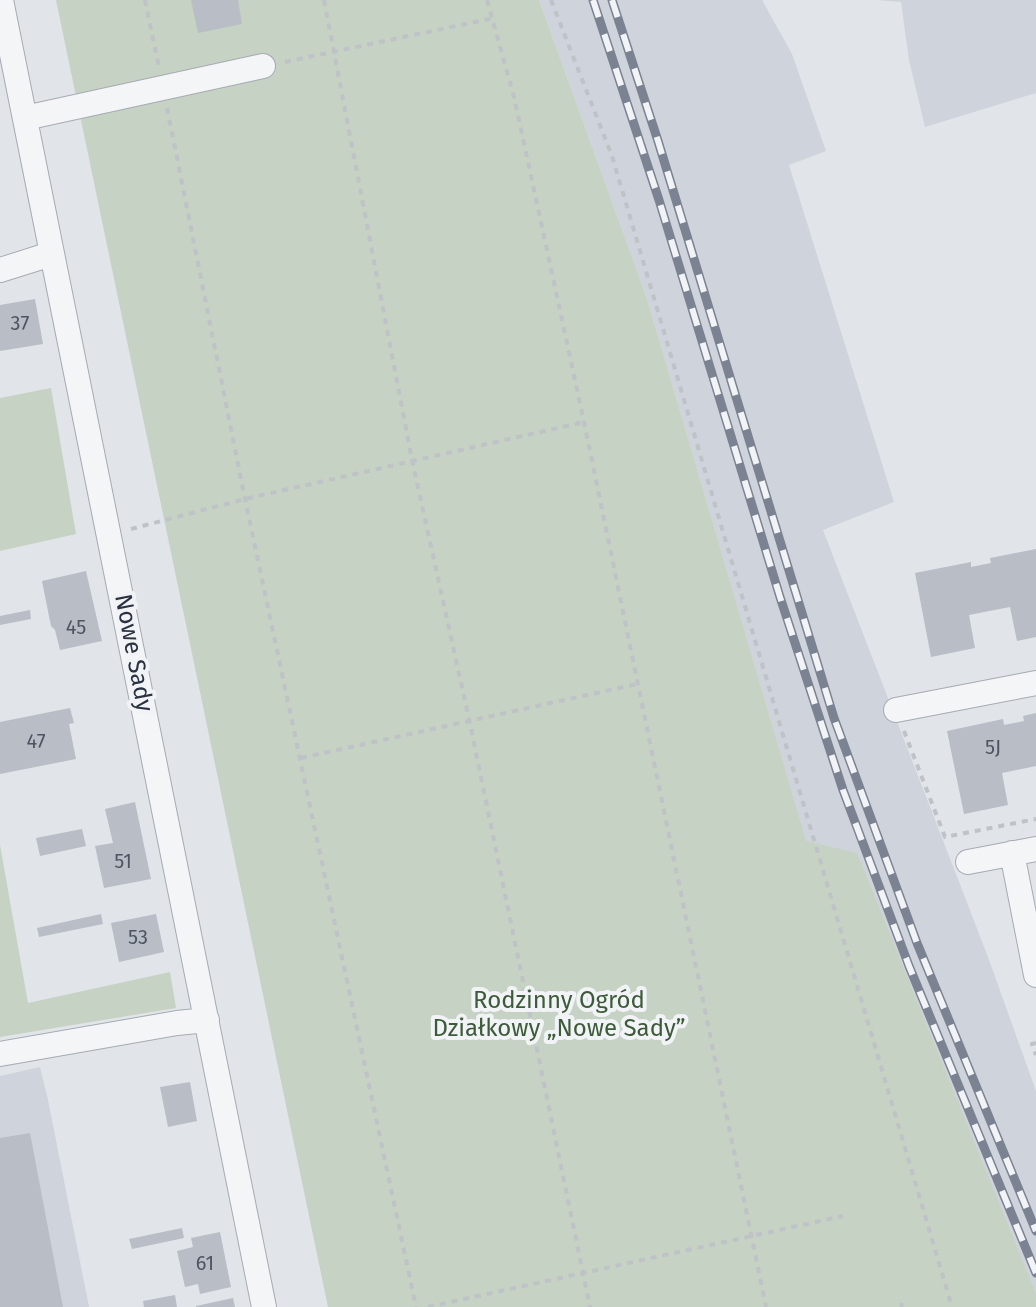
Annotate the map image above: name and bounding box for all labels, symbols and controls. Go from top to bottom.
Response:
house number: 37 [11,312,29,336]
street label: Nowe Sady [107,592,159,714]
house number: 45 [66,616,86,640]
house number: 47 [26,730,46,754]
house number: 5J [985,736,1001,760]
house number: 51 [114,850,132,874]
house number: 53 [128,926,148,950]
park label: Rodzinny Ogród Działkowy „Nowe Sady” [432,987,686,1043]
house number: 61 [196,1252,214,1276]

